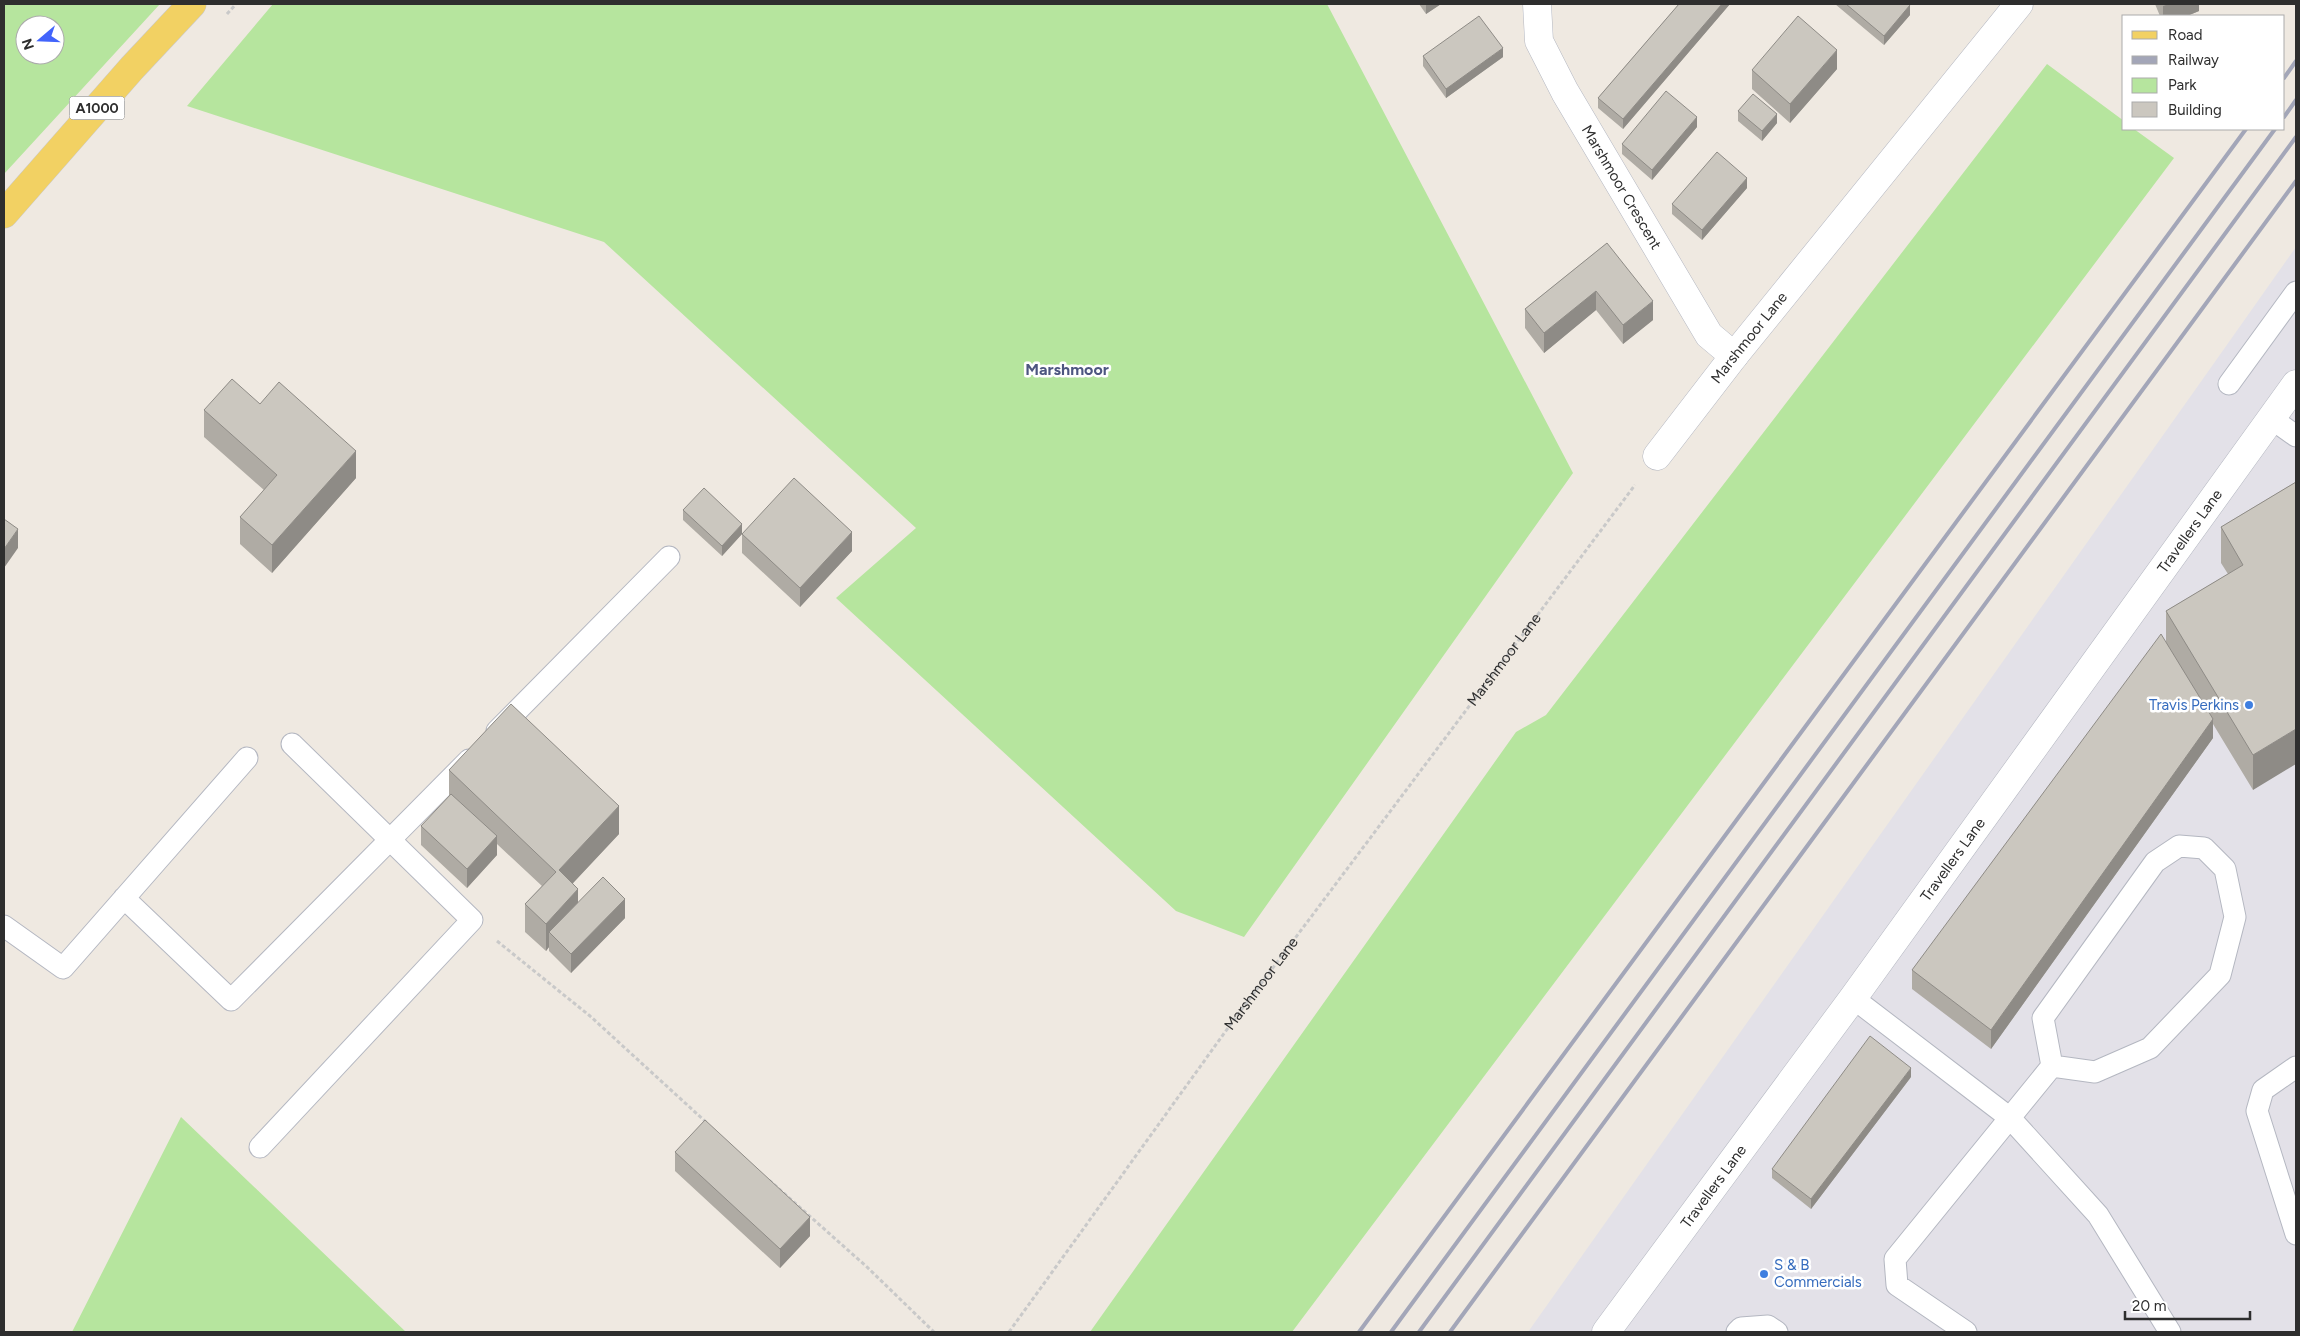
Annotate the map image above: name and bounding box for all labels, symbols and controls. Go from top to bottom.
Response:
north arrow [15,15,65,65]
legend [2122,15,2285,130]
text: Road [2168,26,2203,44]
text: N [18,36,38,52]
text: Railway [2168,51,2219,69]
text: Park [2168,76,2197,94]
road number: A1000 [70,96,124,120]
text: Building [2168,101,2222,119]
street label: Marshmoor Crescent [1578,122,1665,253]
street label: Marshmoor Lane [1707,288,1791,387]
district label: Marshmoor [1025,360,1109,379]
street label: Travellers Lane [2154,486,2226,577]
street label: Marshmoor Lane [1463,609,1545,710]
place label: Travis Perkins [2149,696,2239,714]
marker: Travis Perkins [2243,699,2255,711]
street label: Travellers Lane [1917,814,1989,905]
street label: Marshmoor Lane [1220,933,1302,1034]
street label: Travellers Lane [1677,1141,1750,1232]
place label: S & B Commercials [1774,1256,1862,1291]
marker: S & B Commercials [1758,1268,1770,1280]
scale bar [2125,1288,2250,1320]
text: 20 m [2132,1297,2166,1315]

